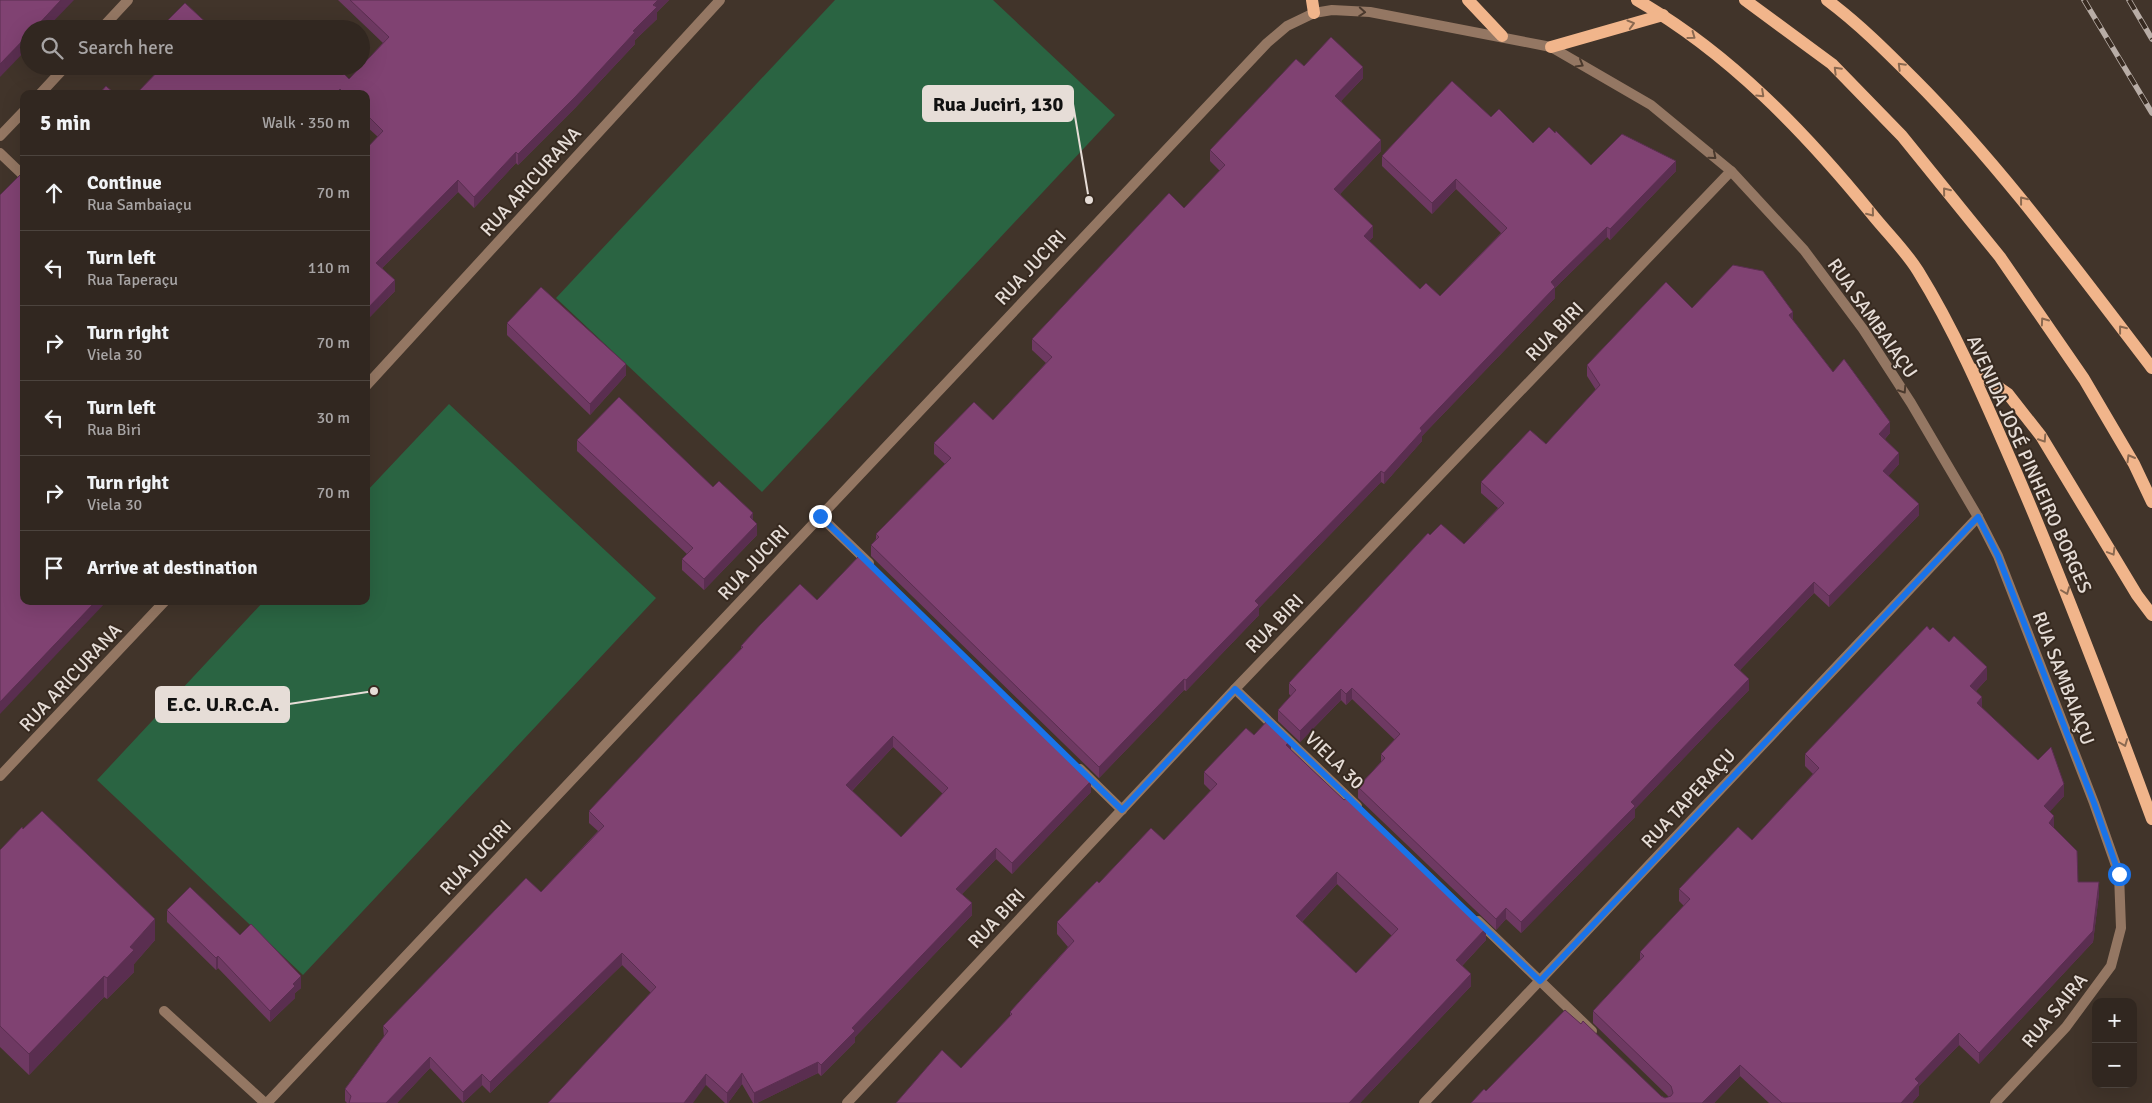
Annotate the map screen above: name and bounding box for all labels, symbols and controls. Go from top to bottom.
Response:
one-way arrow [1359,6,1367,17]
search box [20,20,370,75]
one-way arrow [1627,20,1635,30]
one-way arrow [1686,30,1696,39]
icon: search [38,34,66,62]
text: Search here [78,36,174,60]
one-way arrow [1574,58,1583,68]
one-way arrow [1898,63,1907,72]
one-way arrow [1834,67,1843,76]
callout: Rua Juciri, 130 [923,86,1073,121]
one-way arrow [1755,88,1764,97]
text: Rua Juciri, 130 [933,92,1063,117]
text: 5 min [40,110,91,136]
text: Walk · 350 m [262,113,350,133]
street label: RUA ARICURANA [475,121,587,242]
one-way arrow [1707,151,1716,160]
text: Continue [87,171,162,195]
icon: ahead [40,179,68,207]
text: 70 m [316,183,350,203]
one-way arrow [1944,188,1952,197]
text: Rua Sambaiaçu [87,195,192,215]
one-way arrow [2020,196,2029,206]
one-way arrow [1865,207,1874,216]
street label: RUA JUCIRI [990,225,1072,310]
text: Turn left [87,246,156,270]
icon: left [40,254,68,282]
street label: RUA SAMBAIAÇU [1822,254,1922,383]
text: 110 m [308,258,350,278]
text: Rua Taperaçu [87,270,178,290]
street label: RUA BIRI [1521,297,1589,366]
one-way arrow [2041,317,2050,326]
text: Turn right [87,321,169,345]
one-way arrow [2120,326,2128,335]
icon: right [40,329,68,357]
street label: AVENIDA JOSÉ PINHEIRO BORGES [1961,332,2097,597]
text: 70 m [316,333,350,353]
text: Viela 30 [87,345,142,365]
one-way arrow [1896,385,1906,394]
text: Turn left [87,396,156,420]
icon: left [40,404,68,432]
text: 30 m [316,408,350,428]
text: Rua Biri [87,420,141,440]
one-way arrow [2036,434,2046,443]
one-way arrow [2126,454,2136,463]
text: Turn right [87,471,169,495]
icon: right [40,479,68,507]
text: 70 m [316,483,350,503]
text: Viela 30 [87,495,142,515]
route end [809,505,832,528]
street label: RUA JUCIRI [713,520,795,605]
one-way arrow [2105,547,2115,556]
icon: arrive [40,554,68,582]
text: Arrive at destination [87,556,258,580]
one-way arrow [2060,586,2070,594]
street label: RUA BIRI [1241,589,1309,658]
street label: RUA SAMBAIAÇU [2027,608,2100,749]
street label: RUA ARICURANA [14,618,127,737]
callout: E.C. U.R.C.A. [156,687,289,722]
text: E.C. U.R.C.A. [167,692,279,717]
street label: VIELA 30 [1300,727,1369,795]
one-way arrow [2118,738,2128,746]
street label: RUA TAPERAÇU [1636,744,1741,854]
street label: RUA JUCIRI [435,815,517,900]
route start [2108,863,2131,886]
street label: RUA BIRI [963,884,1031,954]
street label: RUA SAIRA [2017,968,2093,1053]
map controls [2092,998,2137,1088]
button: + [2092,998,2137,1043]
button: − [2092,1043,2137,1088]

